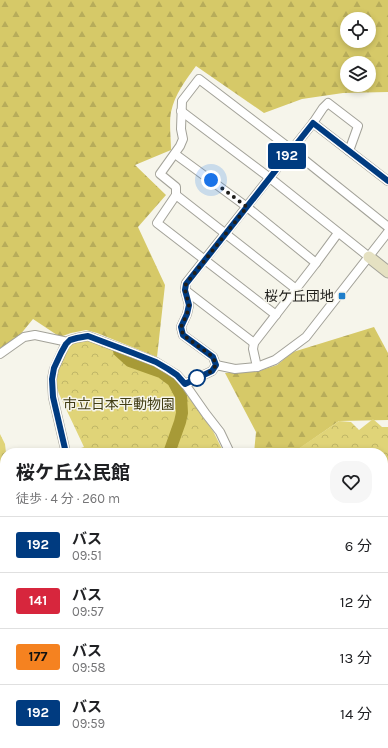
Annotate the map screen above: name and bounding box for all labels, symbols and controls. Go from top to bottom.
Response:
map controls [340,12,376,92]
button: locate [340,12,376,48]
button: layers [340,56,376,92]
line badge: 192 [264,143,310,169]
text: 192 [276,147,298,164]
your location [201,170,221,190]
place label: 桜ケ丘団地 [264,288,334,305]
marker: 桜ケ丘団地 [337,291,347,301]
unlabelled marker [188,369,206,387]
park label: 市立日本平動物園 [63,396,175,413]
button: heart [330,461,372,503]
text: 桜ケ丘公民館 [16,462,130,484]
text: 徒歩 · 4 分 · 260 m [16,491,120,506]
text: バス [72,530,102,548]
text: 192 [27,536,49,553]
text: 6 分 [345,537,372,555]
text: 09:51 [72,548,102,563]
text: バス [72,586,102,604]
text: 141 [29,592,47,609]
text: 12 分 [340,593,372,611]
text: 09:57 [72,604,104,619]
text: バス [72,642,102,660]
text: 177 [29,648,47,665]
text: 13 分 [340,649,372,667]
text: 09:58 [72,660,106,675]
text: バス [72,698,102,716]
text: 192 [27,704,49,721]
text: 14 分 [340,705,372,723]
text: 09:59 [72,716,105,731]

